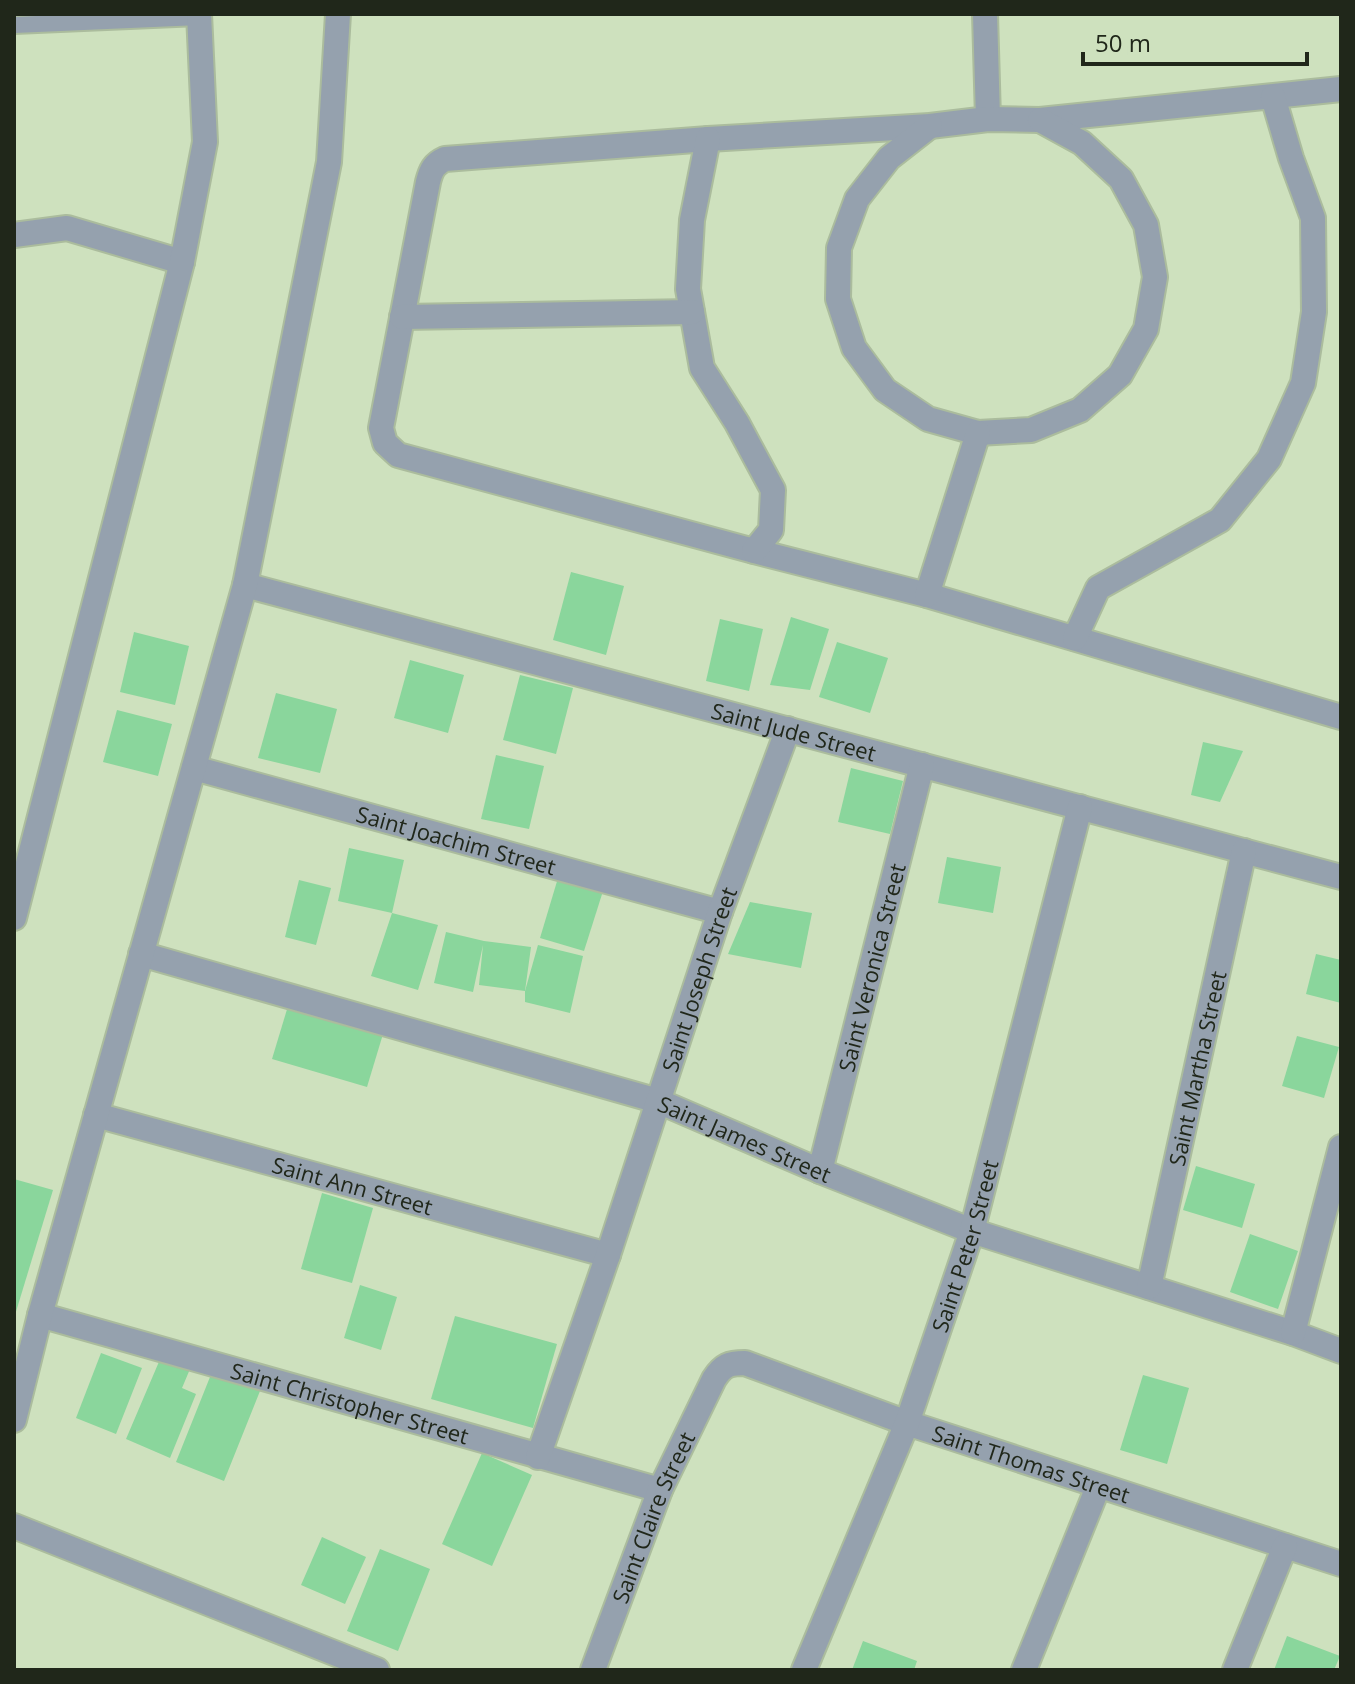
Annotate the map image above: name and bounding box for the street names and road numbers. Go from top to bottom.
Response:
street label: Saint Jude Street [708,695,880,768]
street label: Saint Joachim Street [353,798,560,881]
street label: Saint Veronica Street [831,860,912,1075]
street label: Saint Joseph Street [654,882,743,1076]
street label: Saint Martha Street [1161,968,1233,1168]
street label: Saint James Street [654,1088,836,1189]
street label: Saint Ann Street [269,1149,436,1221]
street label: Saint Peter Street [924,1156,1005,1336]
street label: Saint Christopher Street [227,1355,472,1450]
street label: Saint Thomas Street [929,1417,1134,1510]
street label: Saint Claire Street [604,1426,701,1607]

